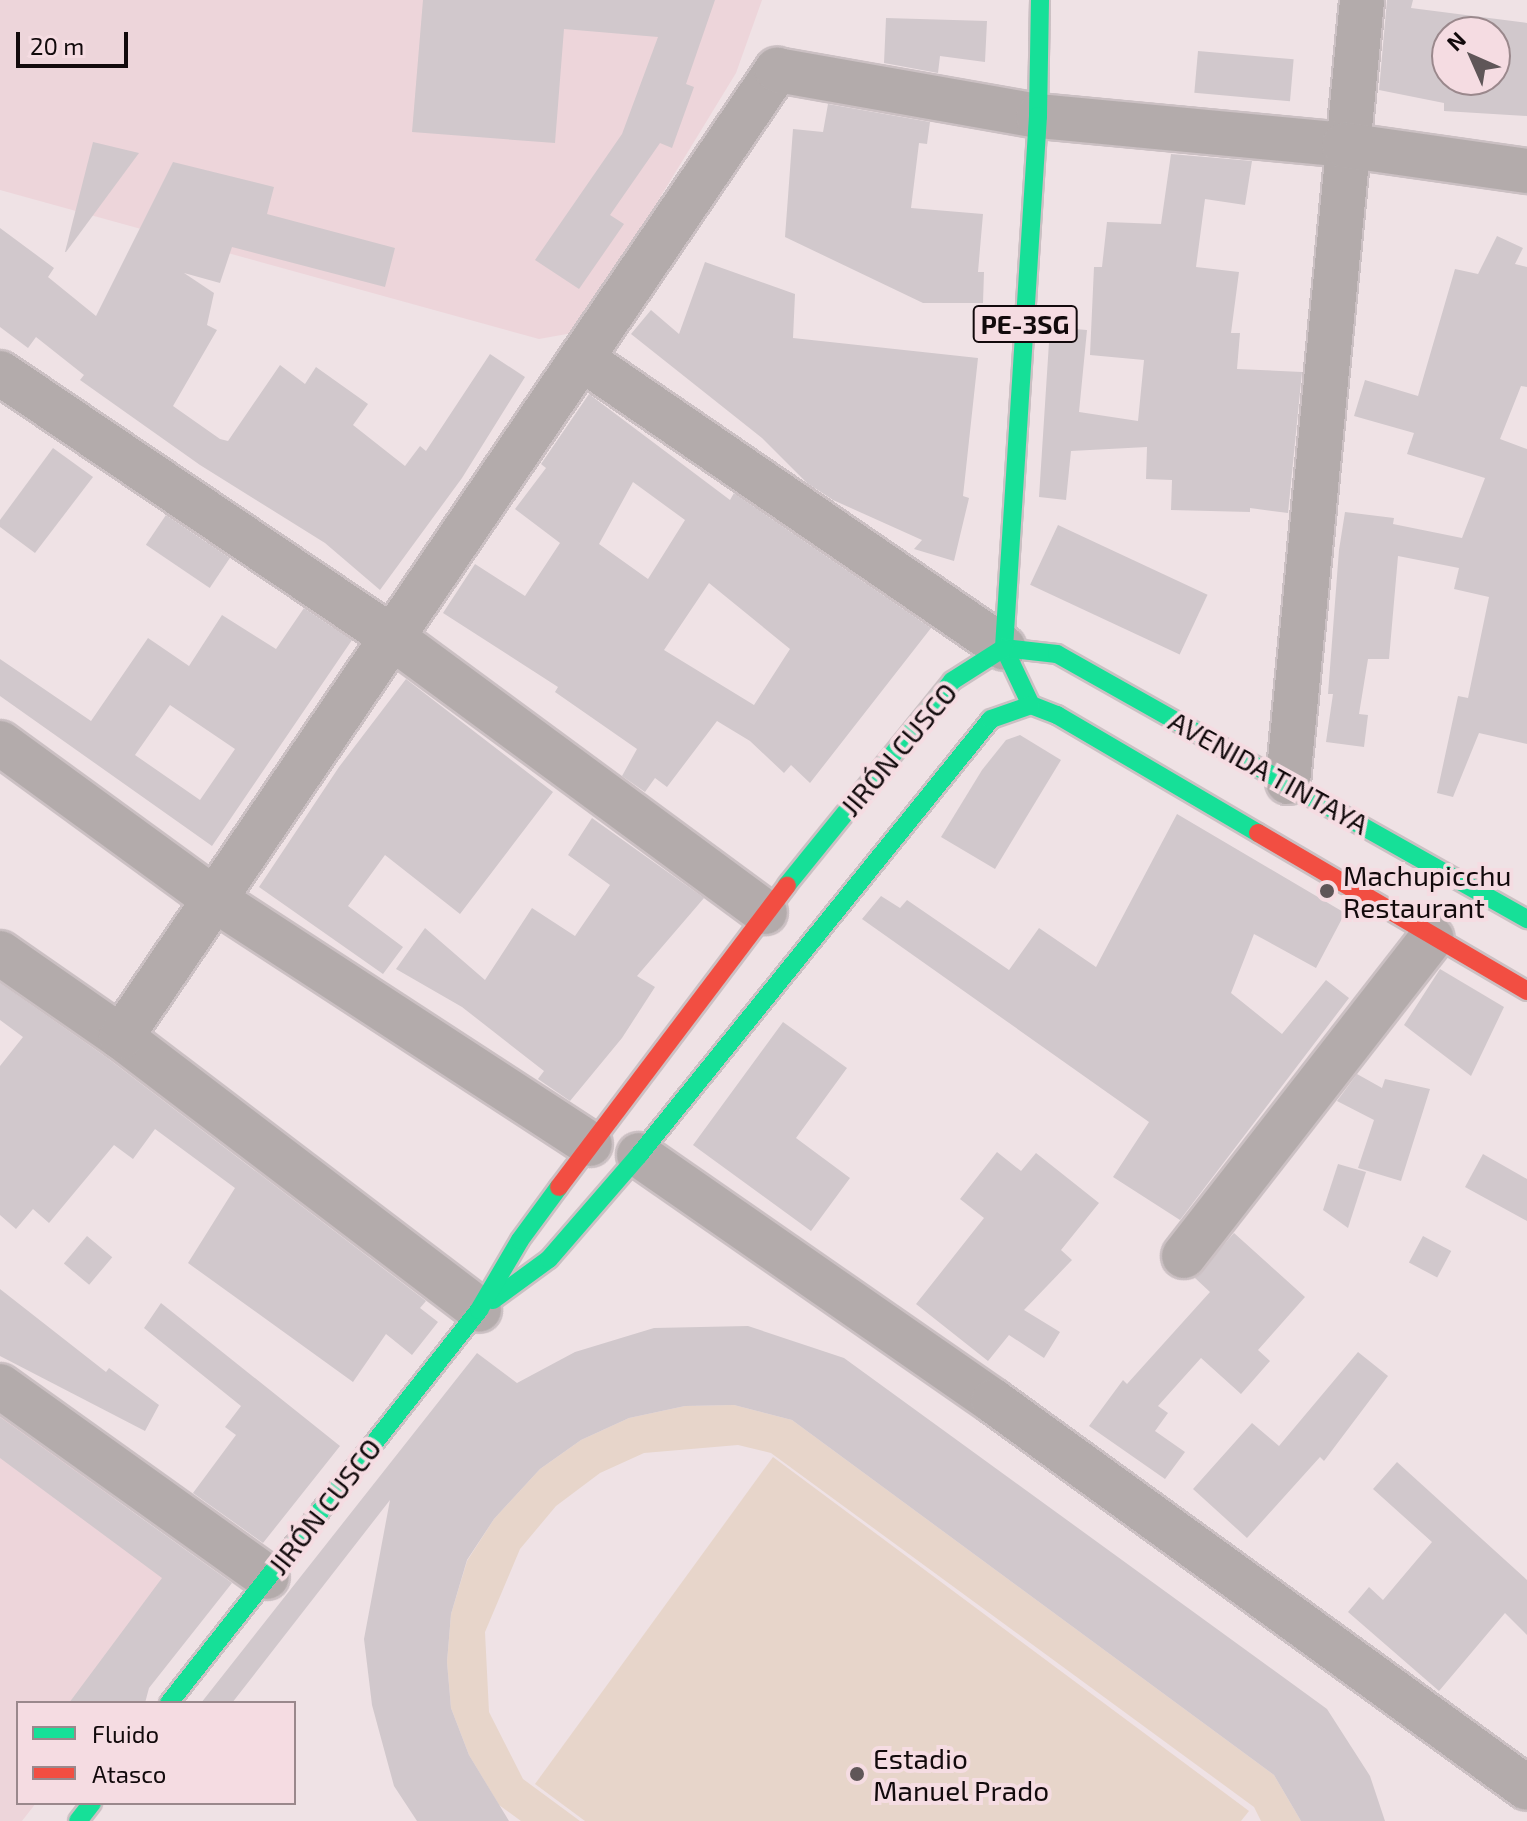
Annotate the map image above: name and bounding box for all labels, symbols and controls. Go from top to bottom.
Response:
scale bar [20,16,132,66]
north arrow [1431,16,1511,96]
text: N [1441,26,1470,55]
text: 20 m [30,31,84,60]
road number: PE-3SG [971,302,1079,346]
street label: JIRÓN CUSCO [833,676,963,822]
street label: AVENIDA TINTAYA [1163,703,1375,841]
place label: Machupicchu Restaurant [1343,858,1511,924]
marker: Machupicchu Restaurant [1318,882,1336,900]
street label: JIRÓN CUSCO [260,1431,388,1581]
legend [16,1701,296,1805]
text: Fluido [92,1719,159,1748]
place label: Estadio Manuel Prado [873,1741,1050,1807]
text: Atasco [92,1759,166,1788]
marker: Estadio Manuel Prado [848,1765,866,1783]

